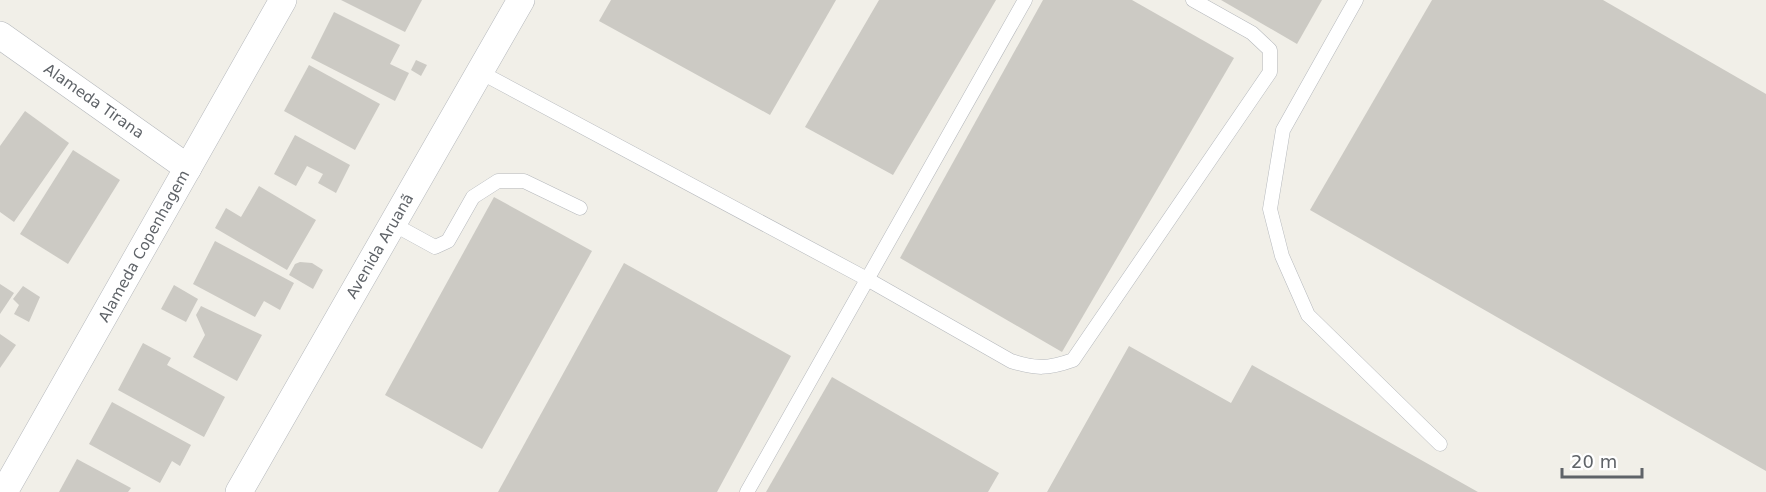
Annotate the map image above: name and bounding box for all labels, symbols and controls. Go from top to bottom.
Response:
street label: Alameda Tirana [41,60,147,142]
street label: Alameda Copenhagem [95,167,193,325]
street label: Avenida Aruanã [343,190,417,302]
scale bar [1562,441,1642,479]
text: 20 m [1571,451,1617,472]

